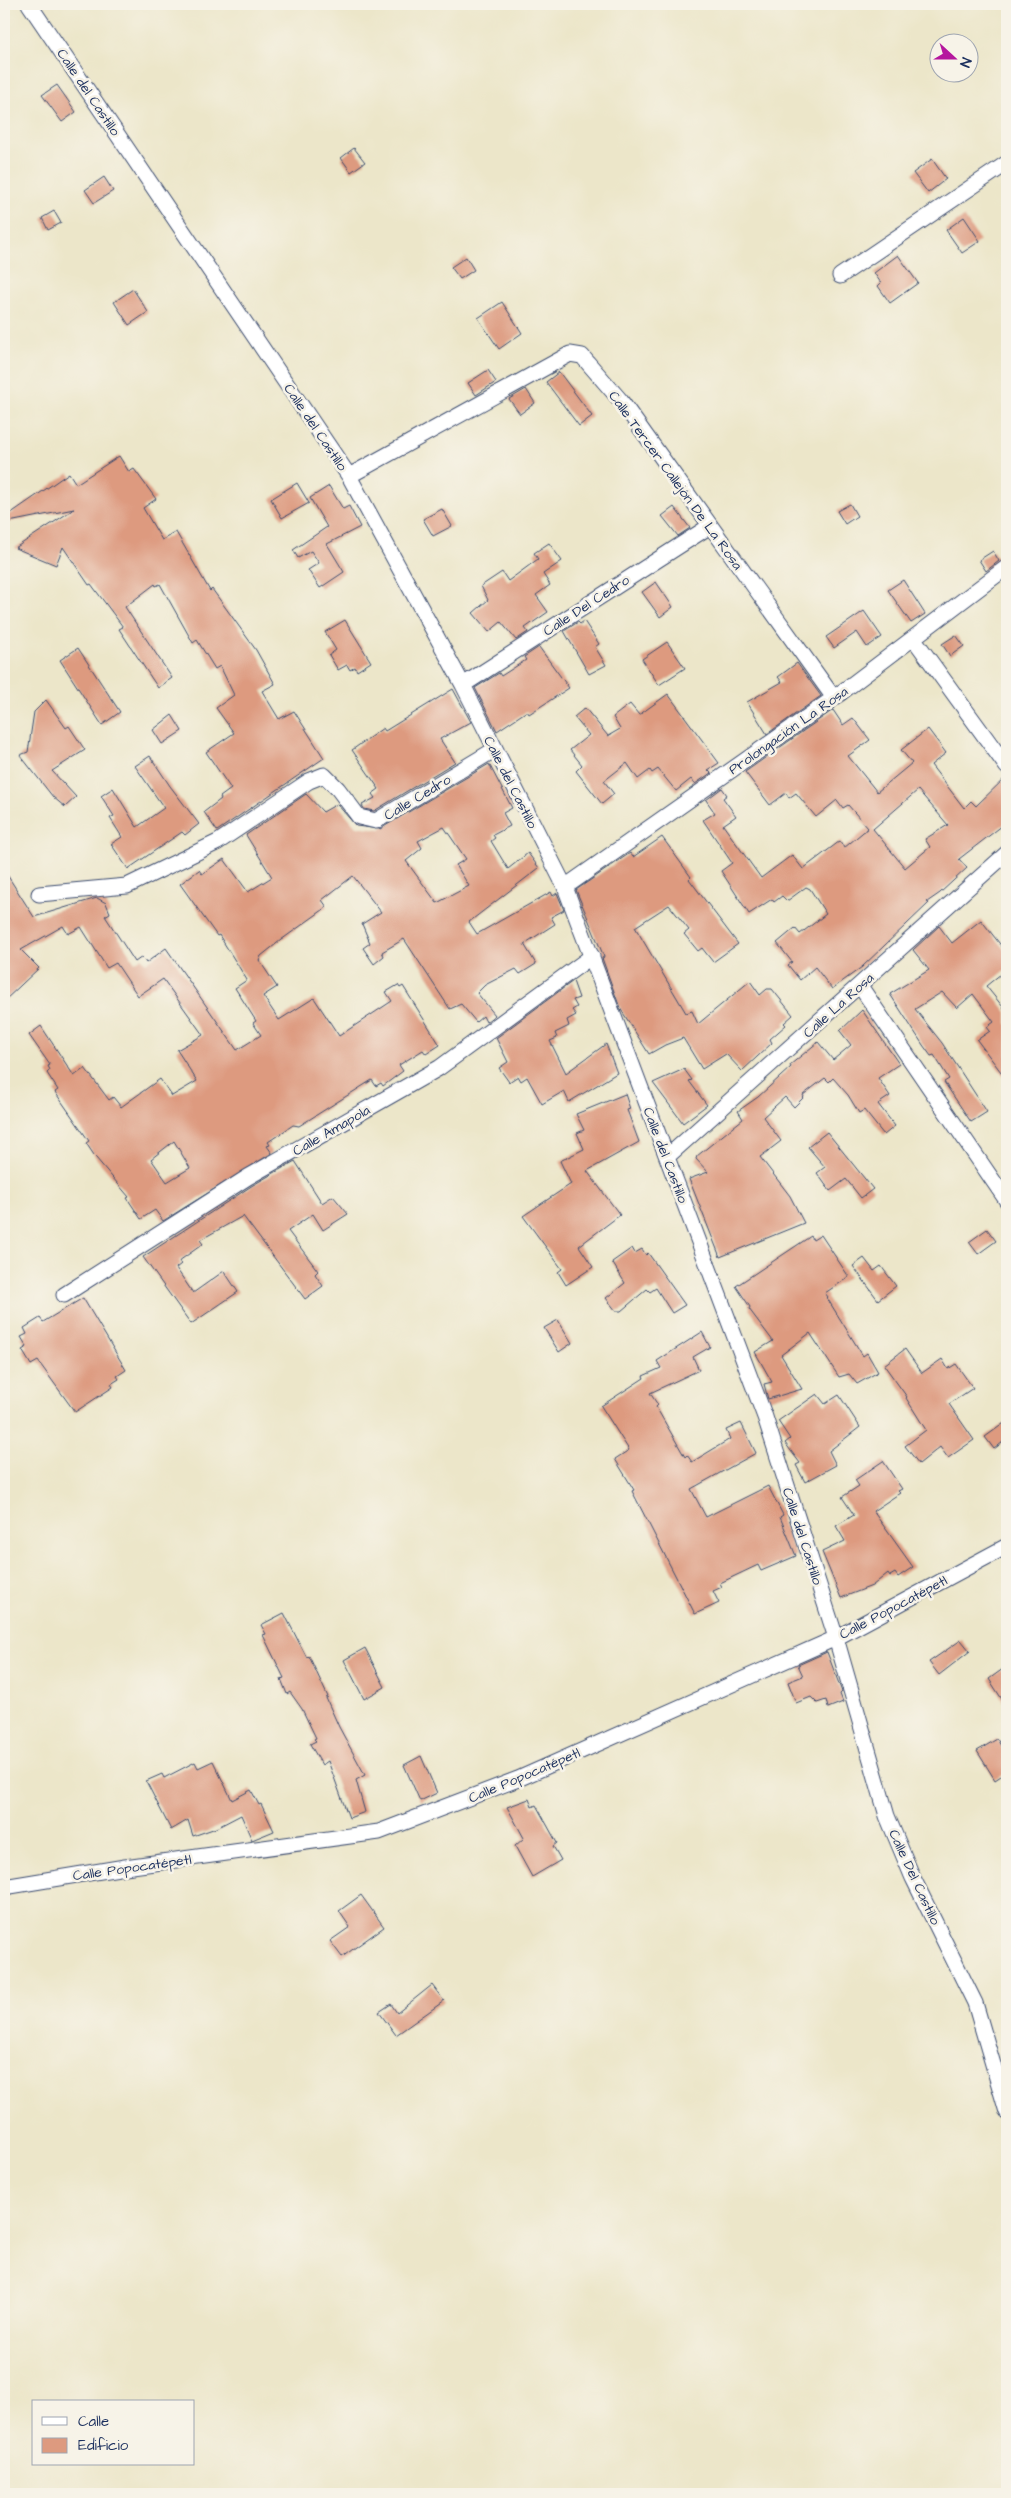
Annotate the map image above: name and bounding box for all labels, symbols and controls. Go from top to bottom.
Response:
north arrow [928,32,978,82]
street label: Calle del Castillo [52,45,125,140]
text: N [954,55,976,70]
street label: Calle del Castillo [279,380,352,475]
street label: Calle Tercer Callejón De La Rosa [603,387,747,574]
street label: Calle Del Cedro [539,570,634,641]
street label: Prolongación La Rosa [725,682,852,780]
street label: Calle del Castillo [478,733,542,832]
street label: Calle Cedro [380,770,455,826]
street label: Calle La Rosa [799,969,878,1043]
street label: Calle Amapola [289,1101,374,1161]
street label: Calle del Castillo [638,1104,693,1206]
street label: Calle del Castillo [777,1485,827,1588]
street label: Calle Popocatépetl [836,1571,951,1645]
street label: Calle Popocatépetl [465,1743,583,1808]
street label: Calle Del Castillo [883,1826,945,1929]
street label: Calle Popocatépetl [72,1850,193,1886]
legend [32,2400,195,2466]
text: Calle [78,2411,109,2432]
text: Edificio [78,2435,129,2456]

